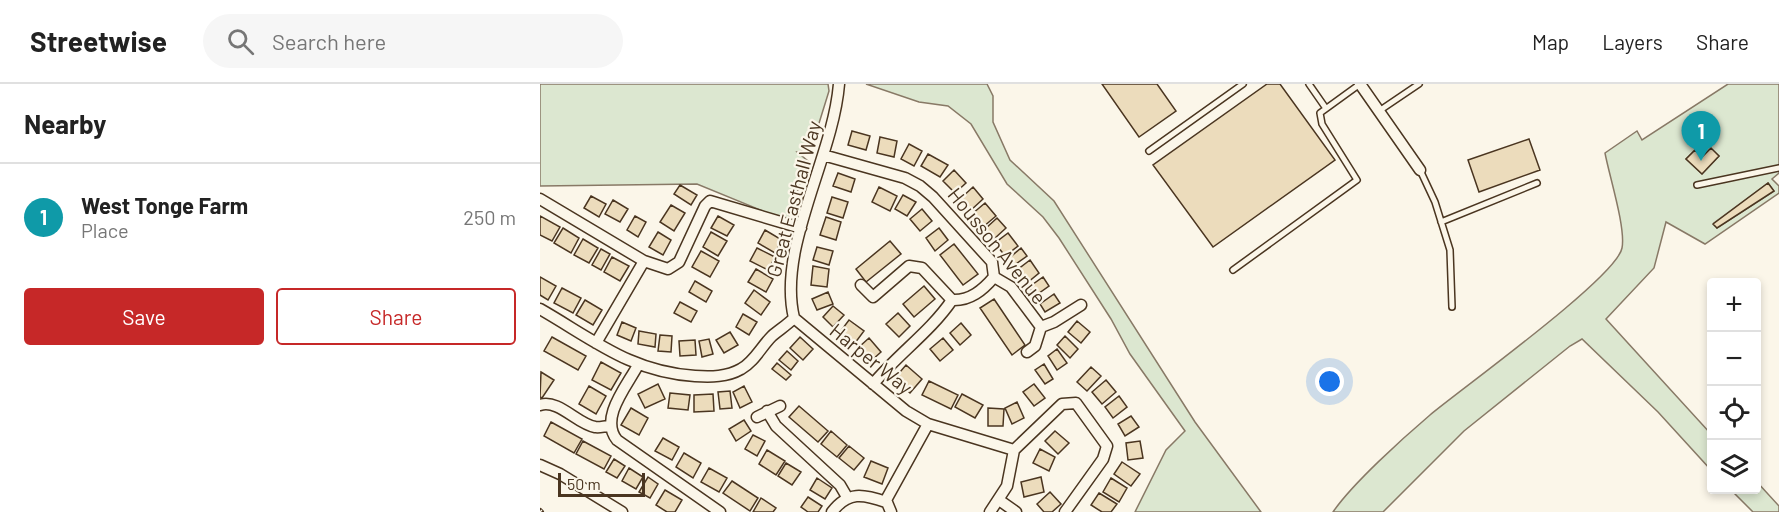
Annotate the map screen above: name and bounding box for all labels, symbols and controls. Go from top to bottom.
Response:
search box [203,14,623,68]
text: Streetwise [30,24,167,58]
icon: search [224,25,257,58]
text: Search here [272,28,386,54]
text: Map [1532,29,1569,54]
text: Layers [1602,29,1663,54]
text: Share [1696,29,1749,54]
text: Nearby [24,108,106,139]
pin: 1 [1682,112,1720,161]
street label: Great Easthall Way [761,118,825,279]
street label: Housson Avenue [943,182,1052,308]
text: West Tonge Farm [81,192,248,218]
text: 1 [40,205,47,229]
text: 250 m [463,205,516,229]
text: Place [81,218,129,242]
map controls [1707,278,1761,494]
button: + [1707,278,1761,332]
button: Save [24,288,264,345]
button: Share [276,288,516,345]
street label: Harper Way [825,318,918,399]
button: − [1707,332,1761,386]
your location [1315,367,1344,396]
button: locate [1707,386,1761,440]
button: layers [1707,440,1761,494]
scale bar [558,470,645,498]
text: 50 m [567,474,601,493]

